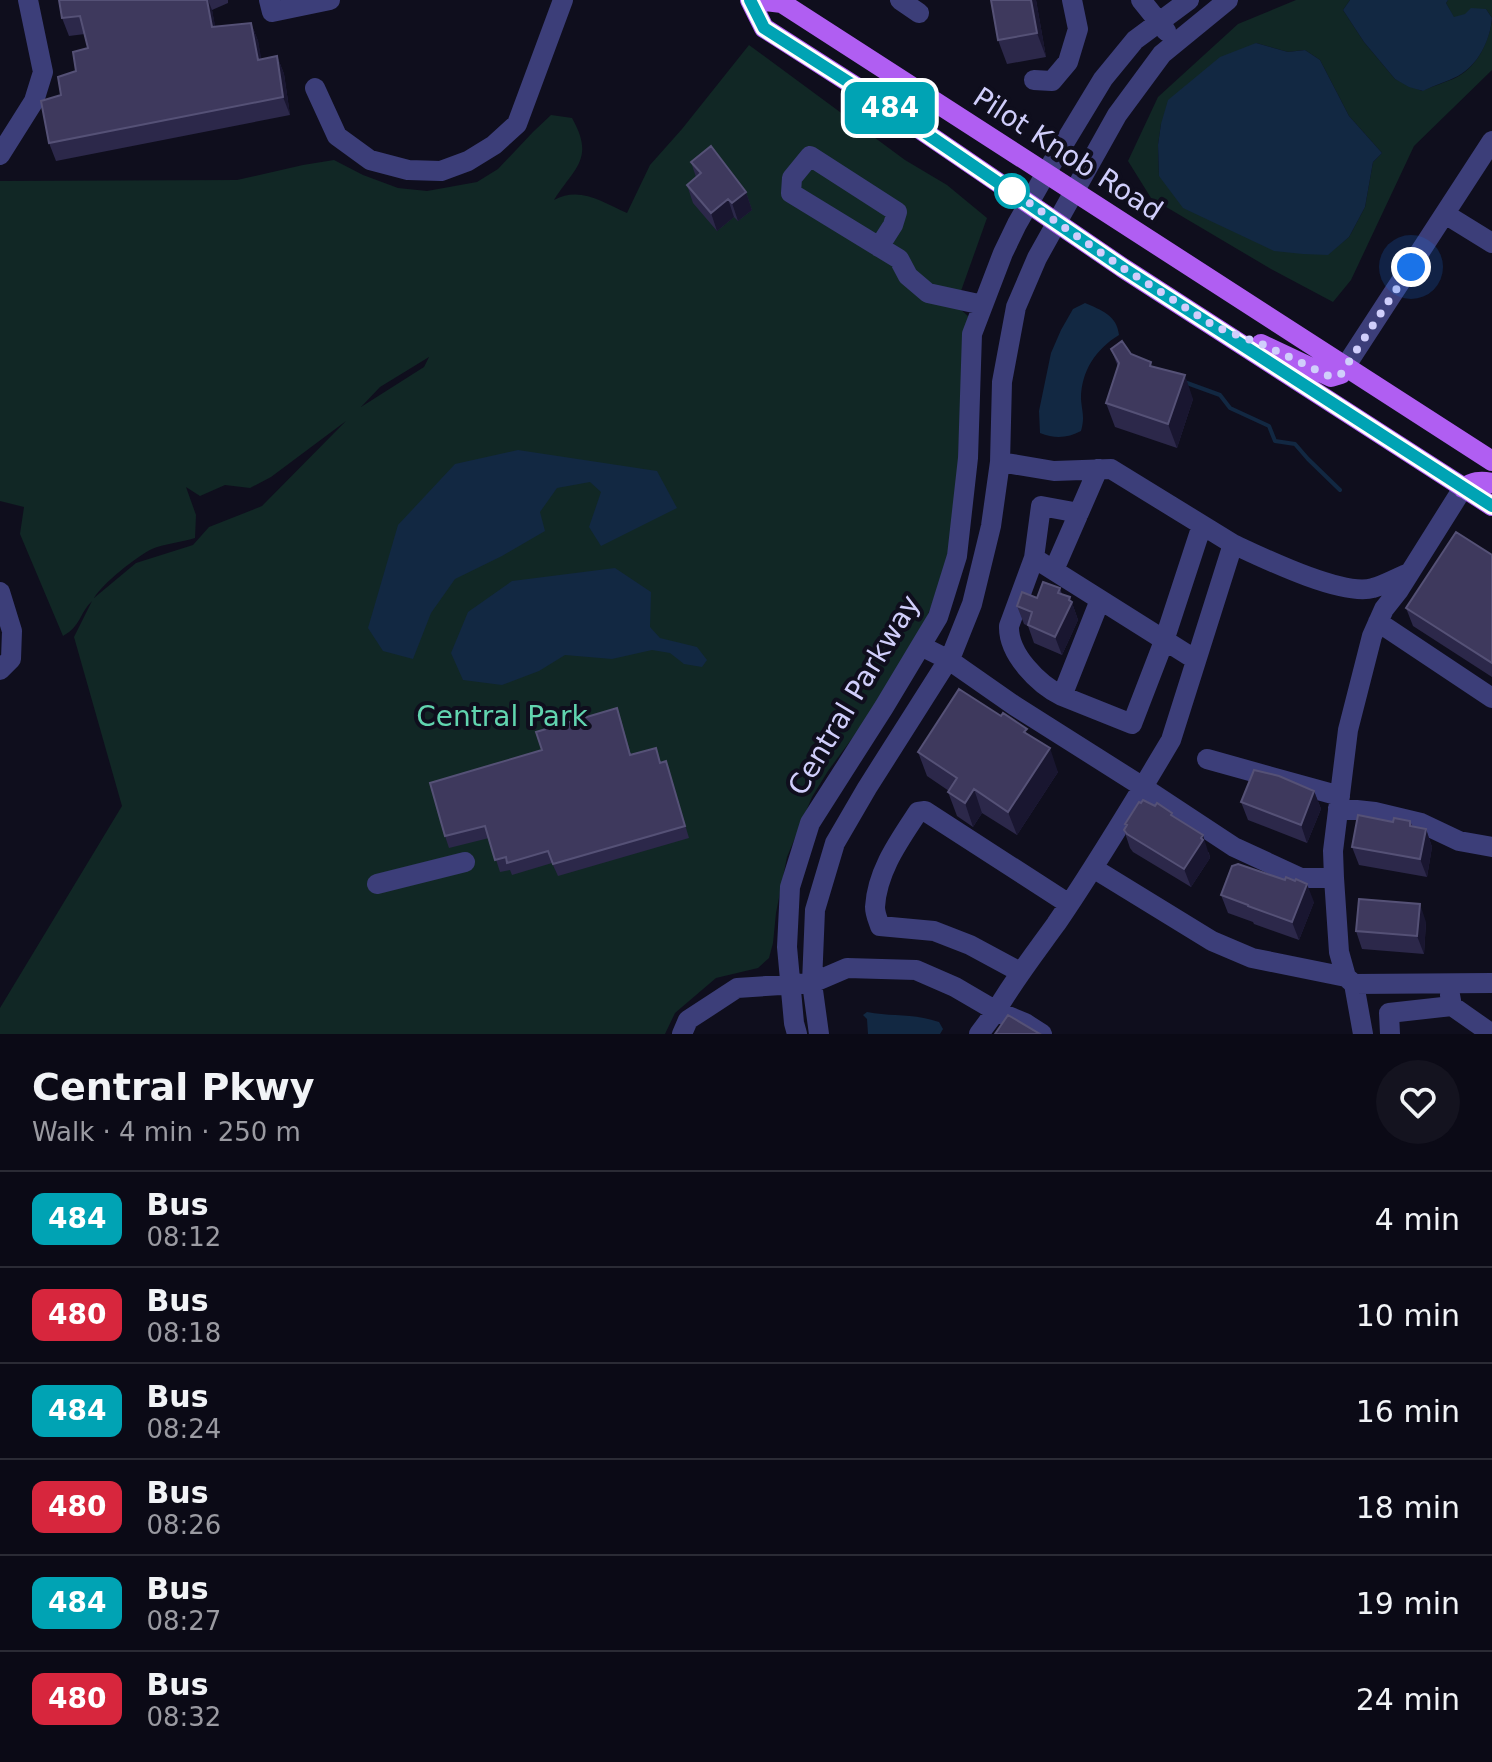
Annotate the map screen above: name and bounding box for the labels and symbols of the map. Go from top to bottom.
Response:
street label: Pilot Knob Road [967,81,1169,227]
line badge: 484 [844,82,936,134]
unlabelled marker [995,174,1029,208]
your location [1391,247,1431,287]
street label: Central Parkway [781,589,927,801]
park label: Central Park [416,700,588,733]

